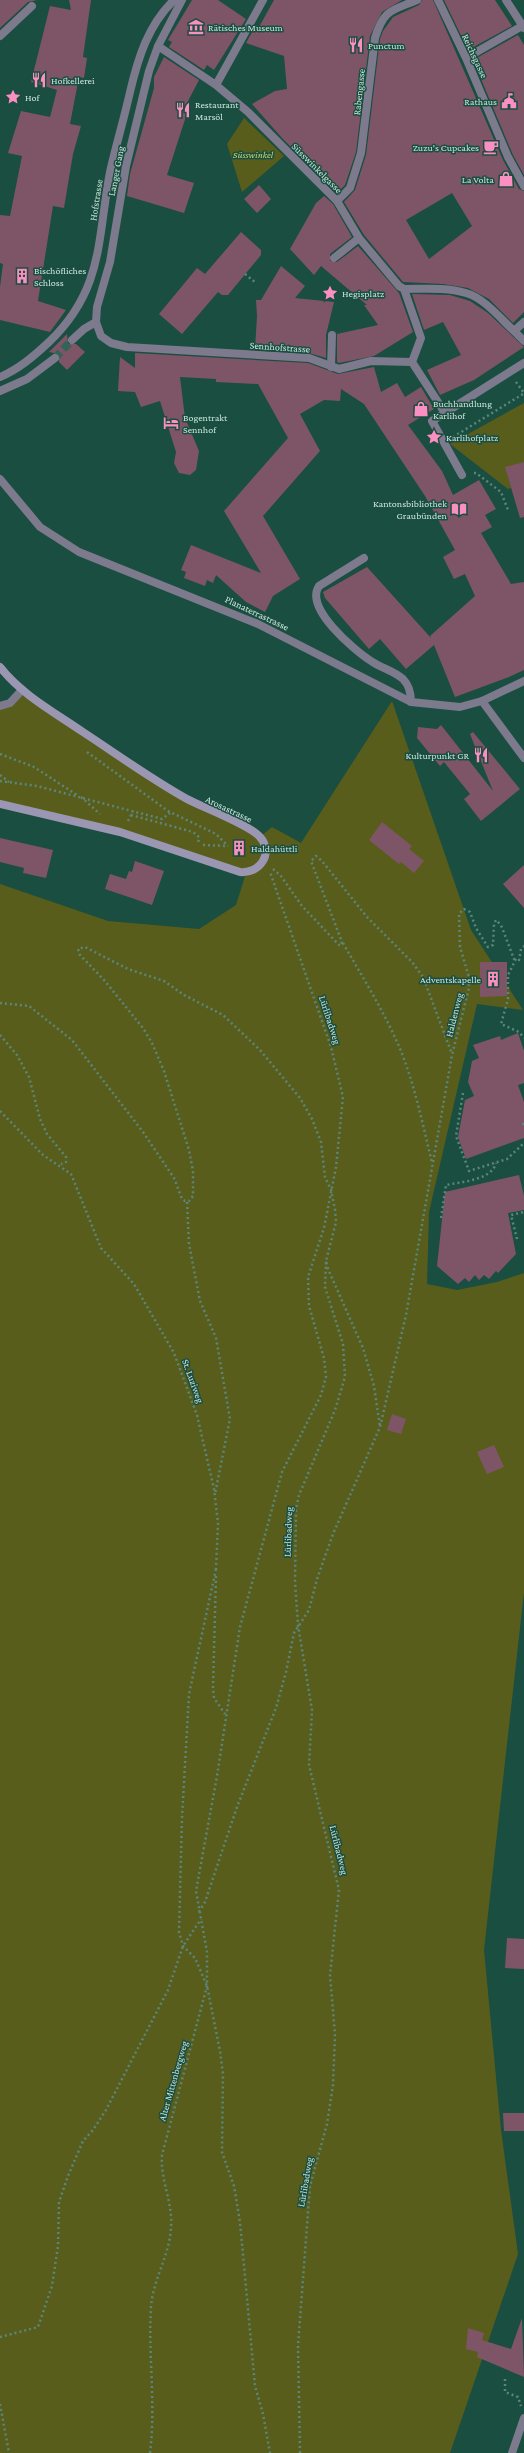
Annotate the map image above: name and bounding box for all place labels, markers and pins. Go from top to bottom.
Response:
museum icon: Rätisches Museum [187,18,205,36]
place label: Rätisches Museum [208,22,283,33]
restaurant icon: Punctum [347,36,365,54]
place label: Punctum [368,40,405,51]
restaurant icon: Hofkellerei [30,71,48,89]
place label: Hofkellerei [51,75,95,86]
place icon: Hof [4,88,22,106]
place label: Hof [25,92,41,103]
public building icon: Rathaus [500,92,518,110]
place label: Rathaus [464,96,497,107]
place label: Restaurant Marsöl [195,99,239,122]
restaurant icon: Restaurant Marsöl [174,101,192,119]
cafe icon: Zuzu's Cupcakes [482,138,500,156]
place label: Zuzu's Cupcakes [413,142,479,153]
shop icon: La Volta [497,170,515,188]
place label: La Volta [462,174,494,185]
place label: Bischöfliches Schloss [34,265,86,288]
building icon: Bischöfliches Schloss [13,267,31,285]
place icon: Hegisplatz [321,284,339,302]
place label: Hegisplatz [342,288,384,299]
place label: Buchhandlung Karlihof [433,398,492,421]
shop icon: Buchhandlung Karlihof [412,400,430,418]
place label: Bogentrakt Sennhof [183,412,228,435]
hotel icon: Bogentrakt Sennhof [162,414,180,432]
place icon: Karlihofplatz [425,428,443,446]
place label: Karlihofplatz [446,432,498,443]
place label: Kantonsbibliothek Graubünden [373,498,448,521]
library icon: Kantonsbibliothek Graubünden [450,500,468,518]
restaurant icon: Kulturpunkt GR [472,746,490,764]
place label: Kulturpunkt GR [406,750,469,761]
building icon: Haldahüttli [230,839,248,857]
place label: Haldahüttli [251,843,298,854]
building icon: Adventskapelle [484,970,502,988]
place label: Adventskapelle [420,974,482,985]

